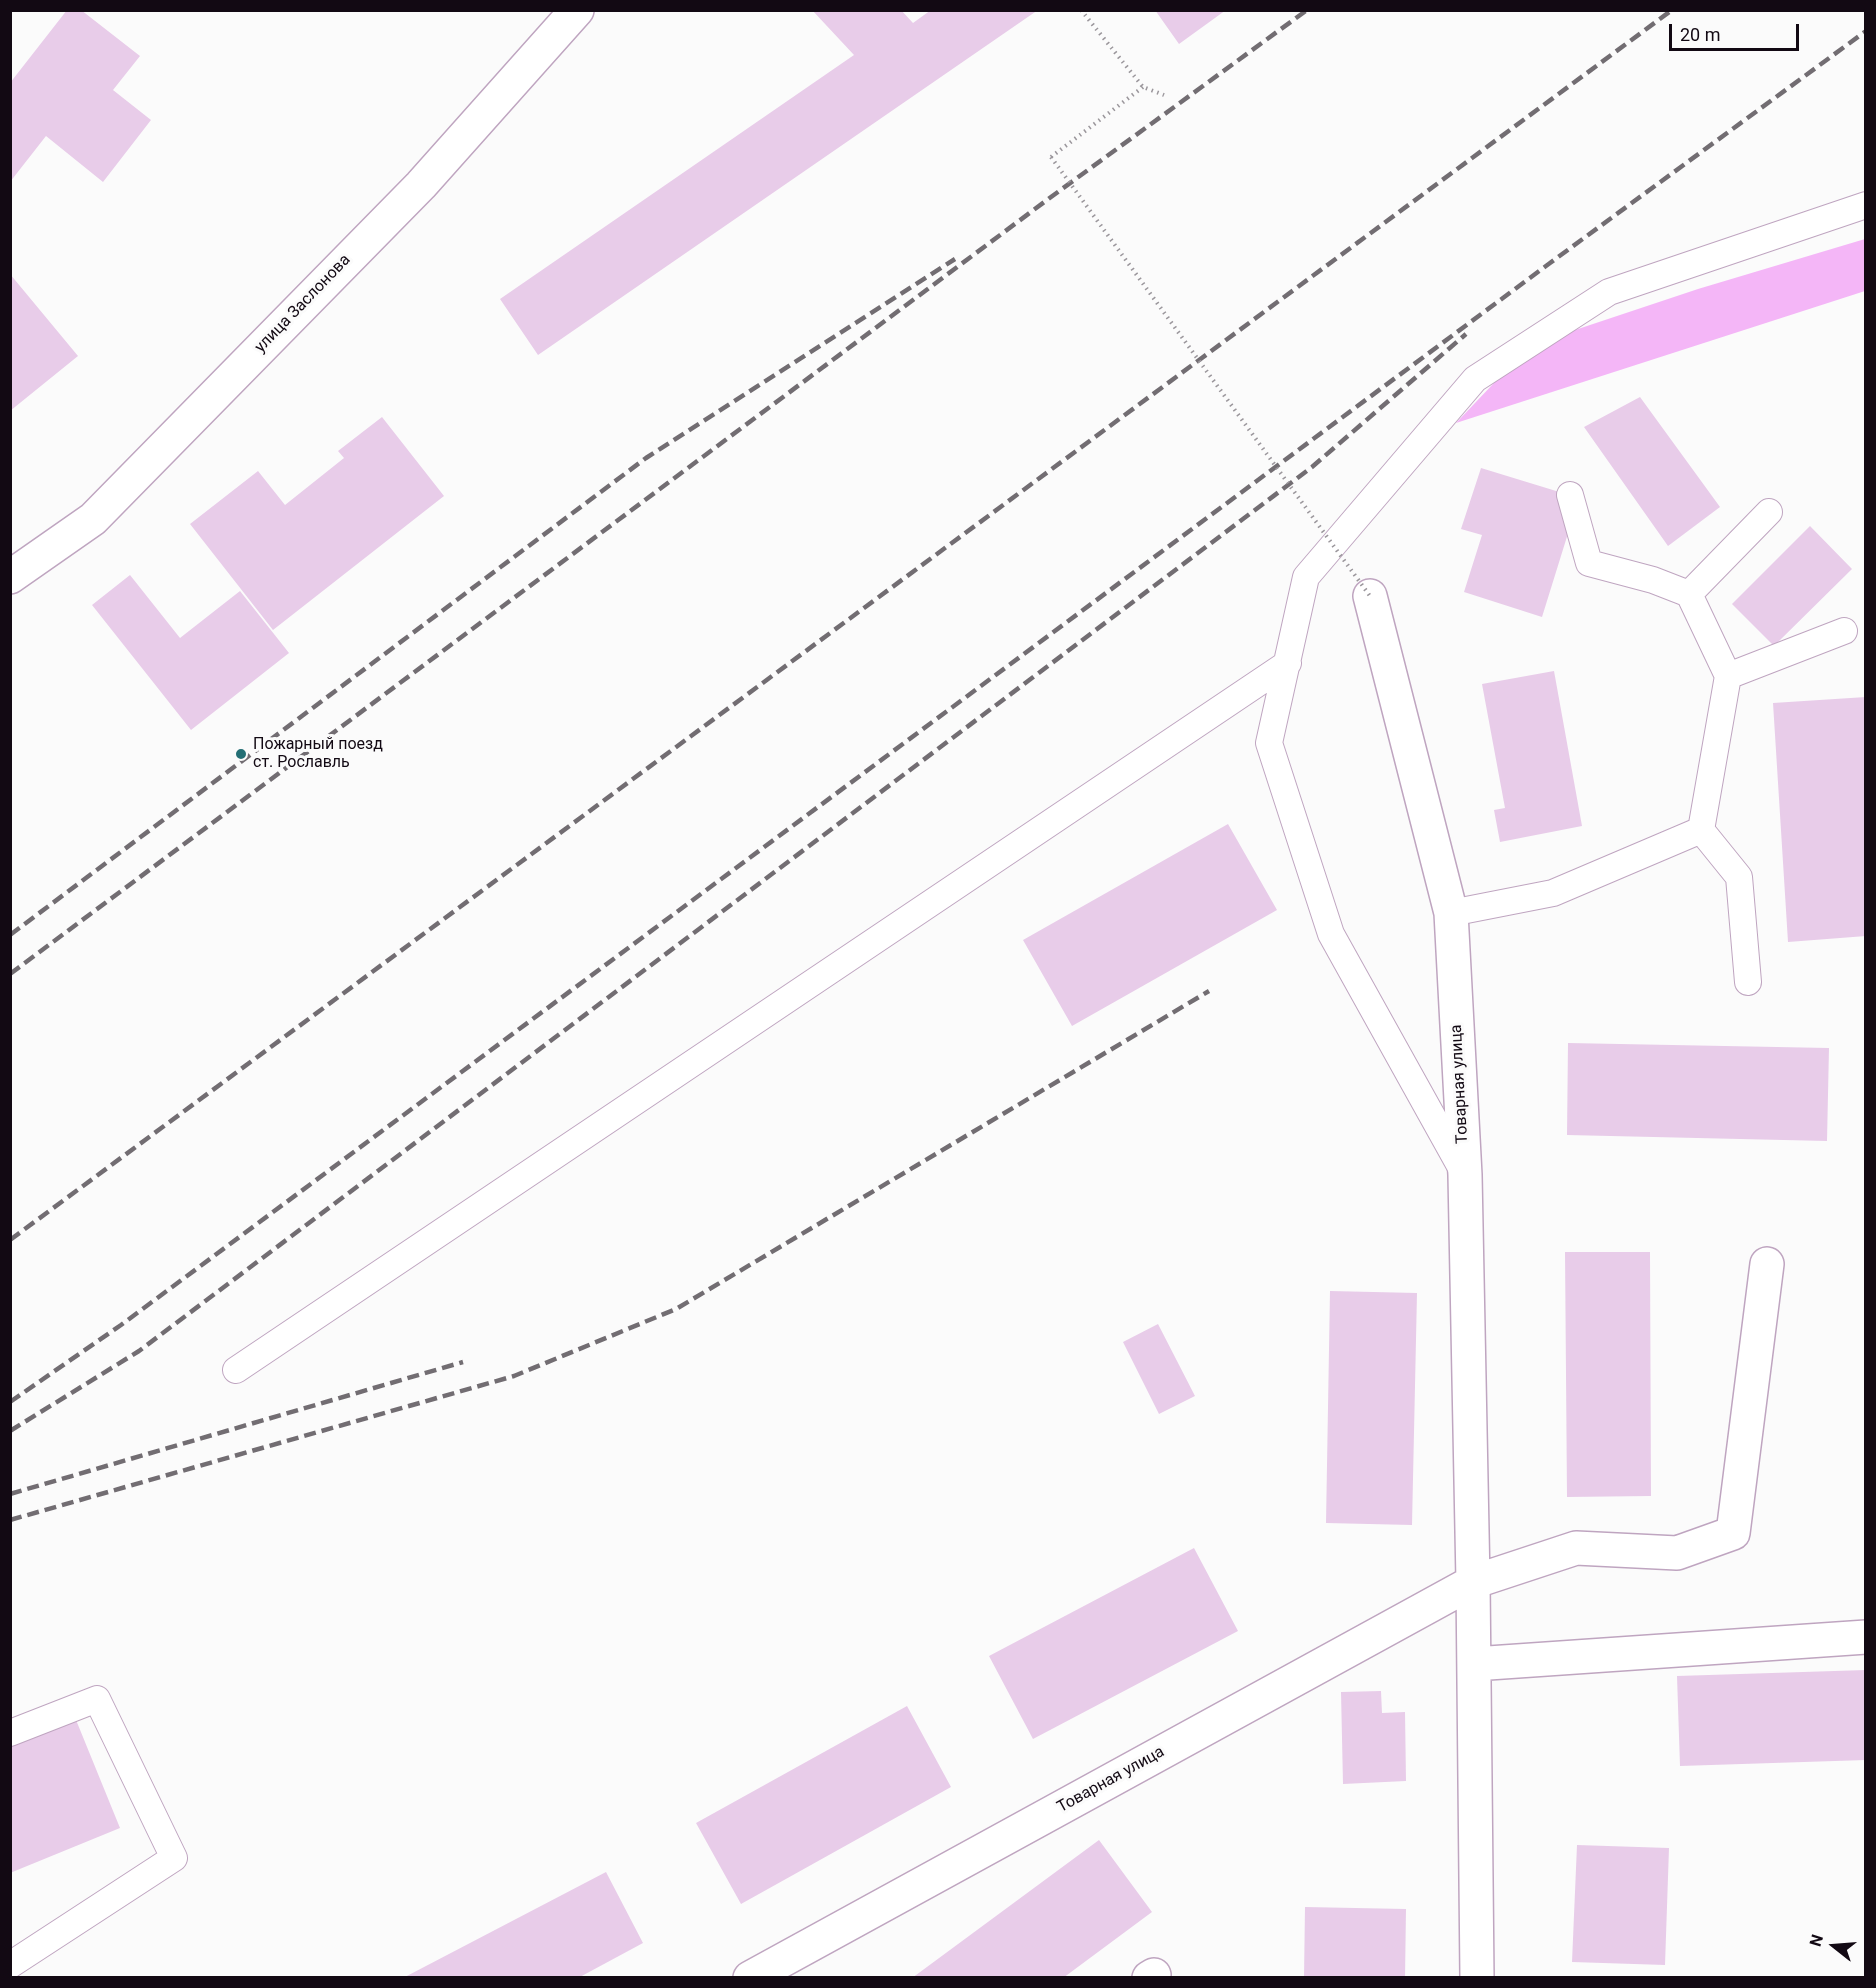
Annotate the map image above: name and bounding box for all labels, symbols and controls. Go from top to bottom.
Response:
scale bar [1672,12,1802,50]
text: 20 m [1680,24,1720,45]
street label: улица Заслонова [251,251,355,357]
place label: Пожарный поезд ст. Рославль [253,735,383,773]
marker: Пожарный поезд ст. Рославль [234,747,248,761]
street label: Товарная улица [1447,1024,1473,1144]
street label: Товарная улица [1054,1743,1168,1817]
north arrow [1804,1916,1864,1976]
text: N [1806,1932,1827,1949]

